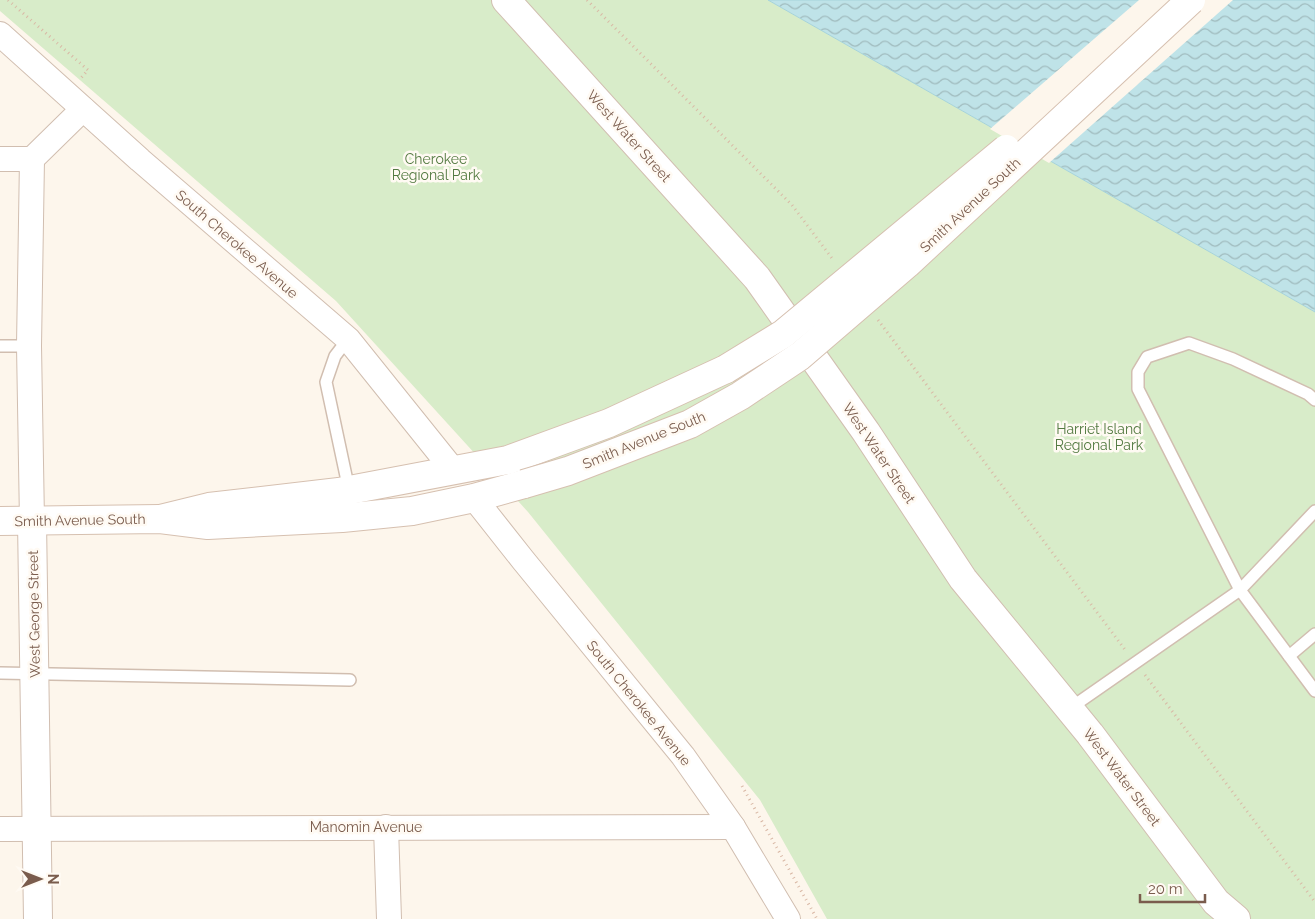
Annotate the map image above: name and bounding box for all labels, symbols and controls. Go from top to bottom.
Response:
street label: West Water Street [584,87,675,185]
park label: Cherokee Regional Park [392,151,481,183]
street label: Smith Avenue South [917,154,1023,256]
street label: South Cherokee Avenue [173,187,301,301]
street label: West Water Street [839,400,919,507]
street label: Smith Avenue South [580,408,708,472]
park label: Harriet Island Regional Park [1055,421,1144,453]
street label: Smith Avenue South [14,511,146,529]
street label: West George Street [25,550,43,678]
street label: South Cherokee Avenue [584,637,694,769]
street label: West Water Street [1080,725,1164,829]
street label: Manomin Avenue [310,819,422,835]
north arrow [15,854,65,904]
scale bar [1140,872,1205,904]
text: N [45,874,61,884]
text: 20 m [1148,880,1183,898]

